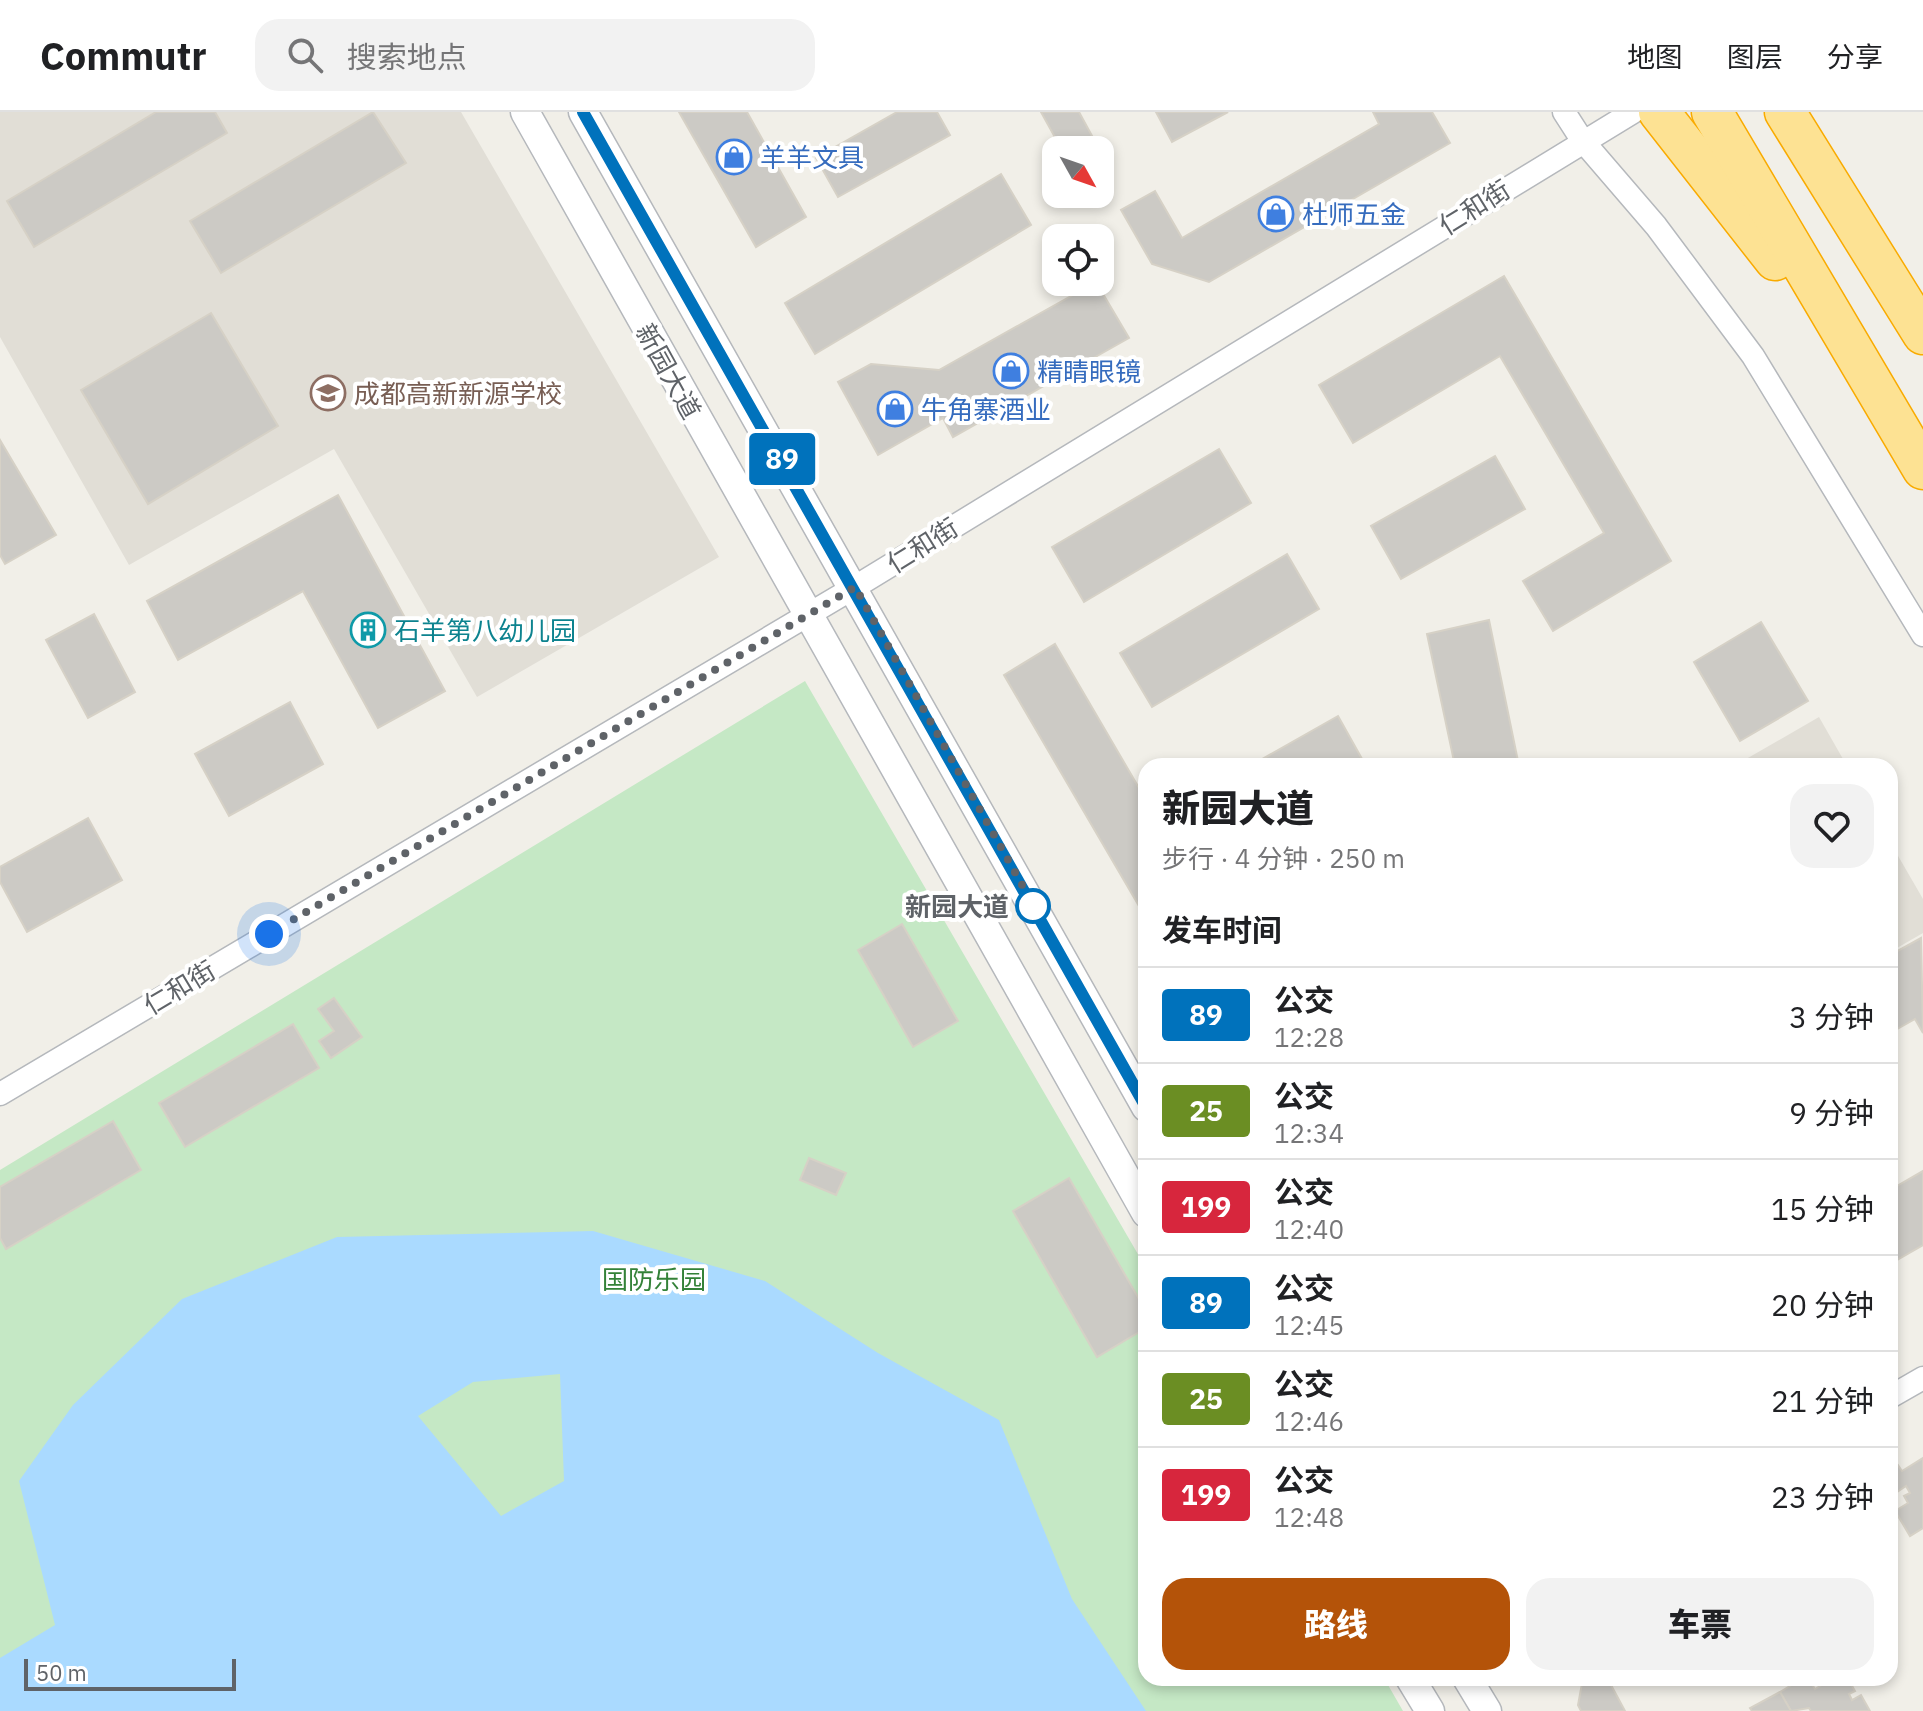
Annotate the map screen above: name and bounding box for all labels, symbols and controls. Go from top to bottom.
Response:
search box [255,19,815,91]
text: Commutr [40,31,207,80]
icon: search [283,33,327,77]
text: 搜索地点 [347,37,467,76]
text: 地图 [1627,38,1683,75]
text: 图层 [1727,38,1783,75]
text: 分享 [1827,38,1883,75]
north arrow [1042,136,1114,208]
map controls [1042,136,1114,296]
shop icon: 羊羊文具 [715,138,753,176]
place label: 羊羊文具 [760,140,864,174]
street label: 仁和街 [1432,172,1516,242]
shop icon: 杜师五金 [1257,195,1295,233]
place label: 杜师五金 [1302,197,1406,231]
button: locate [1042,224,1114,296]
street label: 新园大道 [629,317,709,425]
shop icon: 精睛眼镜 [992,352,1030,390]
place label: 精睛眼镜 [1037,354,1141,388]
school or university icon: 成都高新新源学校 [309,374,347,412]
place label: 成都高新新源学校 [354,376,562,410]
shop icon: 牛角寨酒业 [876,390,914,428]
place label: 牛角寨酒业 [921,392,1051,426]
line badge: 89 [746,433,818,485]
text: 89 [765,440,799,477]
street label: 仁和街 [880,510,964,580]
building icon: 石羊第八幼儿园 [349,611,387,649]
place label: 石羊第八幼儿园 [394,613,576,647]
text: 新园大道 [1162,783,1314,832]
button: heart [1790,784,1874,868]
text: 步行 · 4 分钟 · 250 m [1162,841,1405,875]
place label: 新园大道 [905,889,1009,923]
marker: 新园大道 [1016,889,1050,923]
text: 发车时间 [1162,910,1282,949]
your location [249,914,289,954]
street label: 仁和街 [137,952,221,1022]
text: 公交 [1274,980,1334,1019]
text: 89 [1189,996,1223,1033]
text: 3 分钟 [1789,997,1874,1036]
text: 12:28 [1274,1020,1344,1054]
text: 公交 [1274,1076,1334,1115]
text: 25 [1189,1092,1223,1129]
text: 9 分钟 [1789,1093,1874,1132]
text: 12:34 [1274,1116,1344,1150]
text: 公交 [1274,1172,1334,1211]
text: 199 [1181,1188,1231,1225]
text: 15 分钟 [1771,1189,1874,1228]
text: 12:40 [1274,1212,1344,1246]
park label: 国防乐园 [602,1262,706,1296]
text: 公交 [1274,1268,1334,1307]
text: 89 [1189,1284,1223,1321]
text: 20 分钟 [1771,1285,1874,1324]
text: 12:45 [1274,1308,1344,1342]
text: 公交 [1274,1364,1334,1403]
text: 25 [1189,1380,1223,1417]
text: 21 分钟 [1771,1381,1874,1420]
text: 12:46 [1274,1404,1344,1438]
text: 公交 [1274,1460,1334,1499]
text: 199 [1181,1476,1231,1513]
text: 23 分钟 [1771,1477,1874,1516]
text: 12:48 [1274,1500,1344,1534]
button: 路线 [1162,1578,1510,1670]
button: 车票 [1526,1578,1874,1670]
scale bar [24,1655,236,1691]
text: 50 m [36,1658,87,1687]

